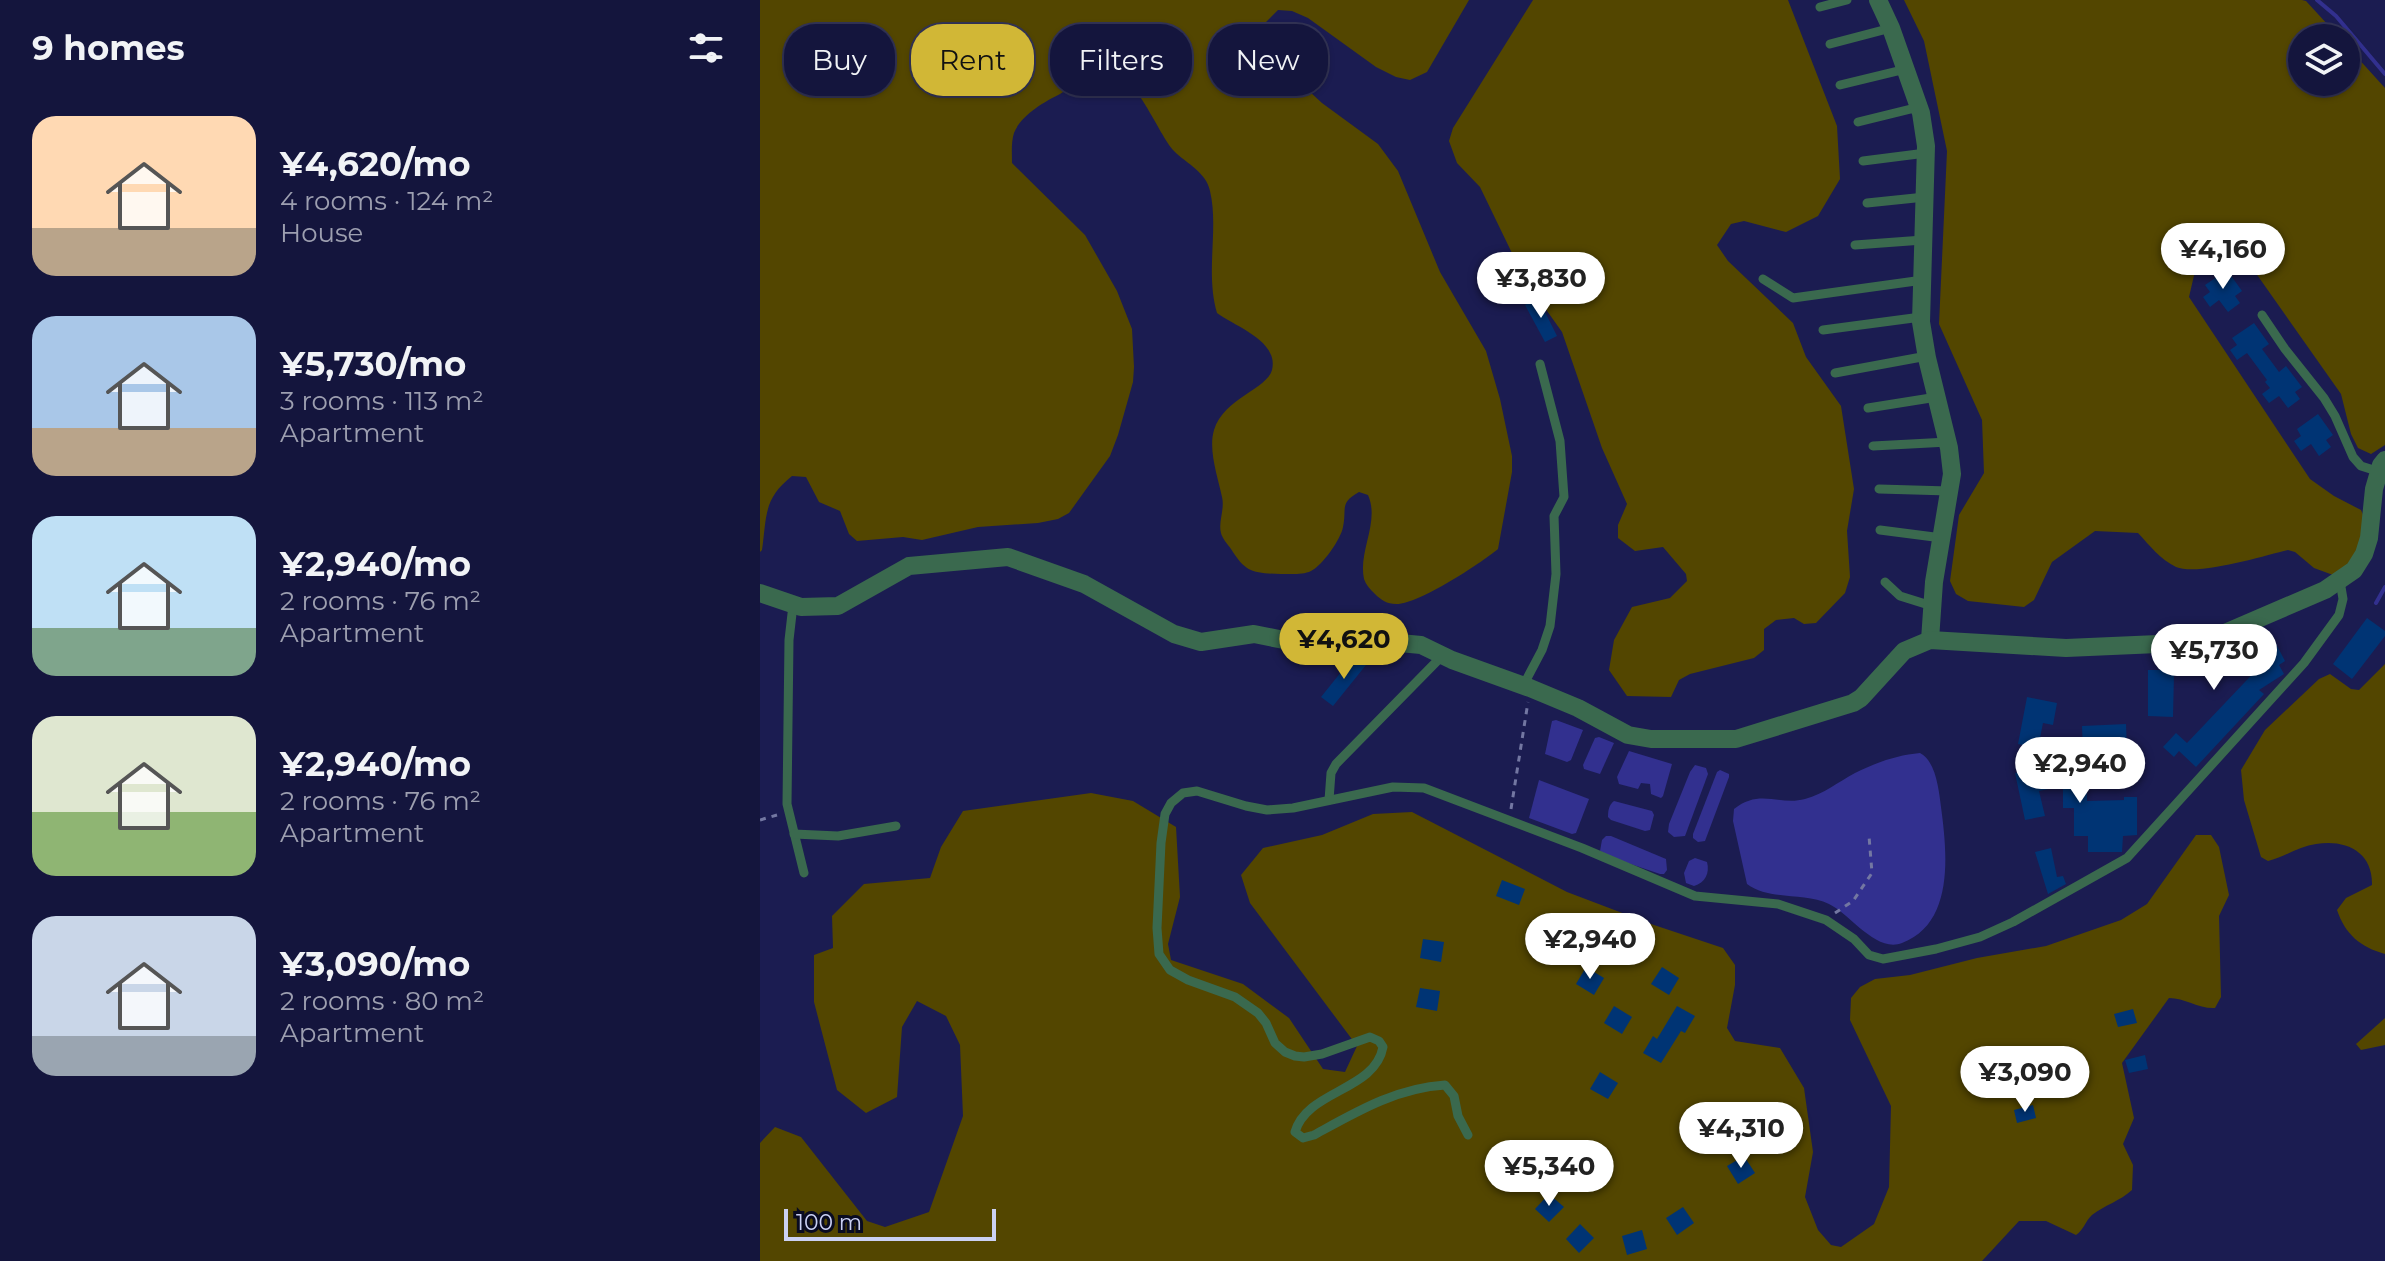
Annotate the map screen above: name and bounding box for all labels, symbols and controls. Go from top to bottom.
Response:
chip: Buy [784,24,895,96]
chip: Rent [911,24,1034,96]
chip: Filters [1050,24,1192,96]
chip: New [1208,24,1328,96]
map controls [2288,24,2360,96]
button: layers [2288,24,2360,96]
icon: filters [684,26,728,70]
text: 9 homes [32,27,185,69]
text: ¥4,620/mo [280,143,471,185]
icon: home [96,148,192,244]
text: 4 rooms · 124 m² [280,185,493,217]
text: House [280,217,363,249]
pin: ¥4,160 [2158,223,2288,291]
text: ¥4,160 [2179,233,2267,265]
pin: ¥3,830 [1476,252,1606,320]
text: ¥3,830 [1495,262,1587,294]
text: ¥5,730/mo [280,343,466,385]
icon: home [96,348,192,444]
text: 3 rooms · 113 m² [280,385,484,417]
text: Apartment [280,417,424,449]
text: ¥2,940/mo [280,543,471,585]
icon: home [96,548,192,644]
text: 2 rooms · 76 m² [280,585,481,617]
pin: ¥4,620 [1279,613,1409,681]
text: Apartment [280,617,424,649]
text: ¥4,620 [1297,623,1391,655]
pin: ¥5,730 [2149,624,2279,692]
text: ¥5,730 [2169,634,2259,666]
pin: ¥2,940 [2015,737,2145,805]
text: ¥2,940/mo [280,743,471,785]
text: ¥2,940 [2033,747,2127,779]
icon: home [96,748,192,844]
text: 2 rooms · 76 m² [280,785,481,817]
text: Apartment [280,817,424,849]
pin: ¥2,940 [1525,913,1655,981]
text: ¥2,940 [1543,923,1637,955]
text: ¥3,090/mo [280,943,470,985]
icon: home [96,948,192,1044]
text: 2 rooms · 80 m² [280,985,484,1017]
text: Apartment [280,1017,424,1049]
pin: ¥3,090 [1960,1046,2090,1114]
text: ¥3,090 [1978,1056,2072,1088]
pin: ¥4,310 [1676,1102,1806,1170]
text: ¥4,310 [1697,1112,1785,1144]
pin: ¥5,340 [1484,1140,1614,1208]
text: ¥5,340 [1503,1150,1595,1182]
scale bar [784,1205,996,1241]
text: 100 m [796,1209,862,1236]

